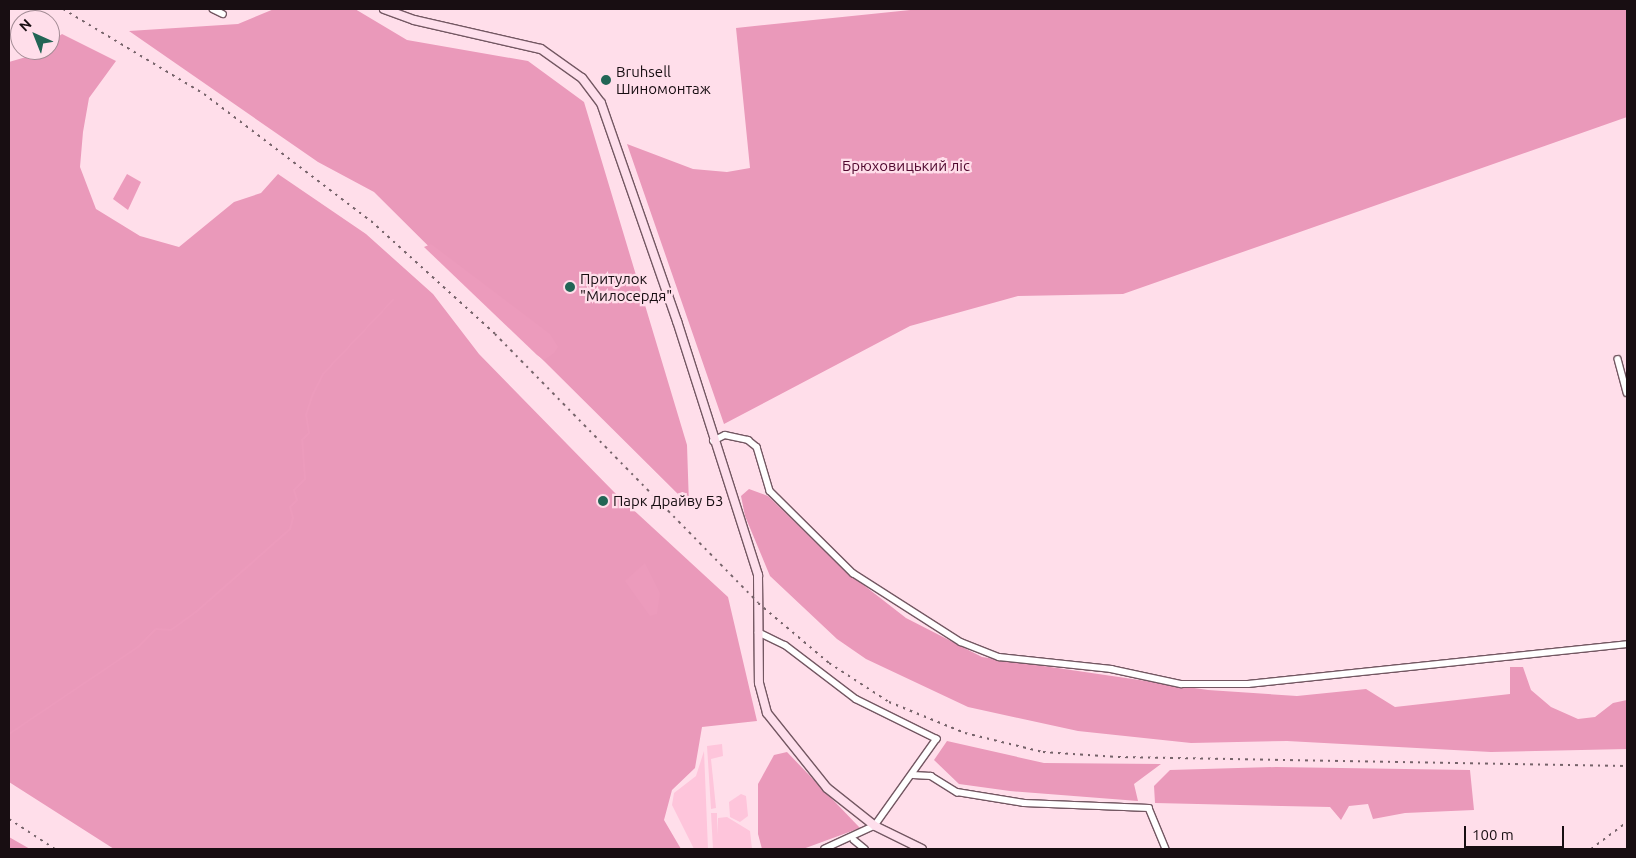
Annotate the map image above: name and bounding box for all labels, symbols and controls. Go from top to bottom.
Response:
north arrow [10,10,60,60]
text: N [16,16,35,34]
place label: Bruhsell Шиномонтаж [616,62,711,97]
marker: Bruhsell Шиномонтаж [600,74,612,86]
park label: Брюховицький ліс [842,157,970,175]
place label: Притулок "Милосердя" [580,269,672,304]
marker: Притулок "Милосердя" [564,281,576,293]
place label: Парк Драйву Б3 [613,492,723,510]
marker: Парк Драйву Б3 [597,495,609,507]
scale bar [1466,816,1566,848]
text: 100 m [1472,826,1514,843]

